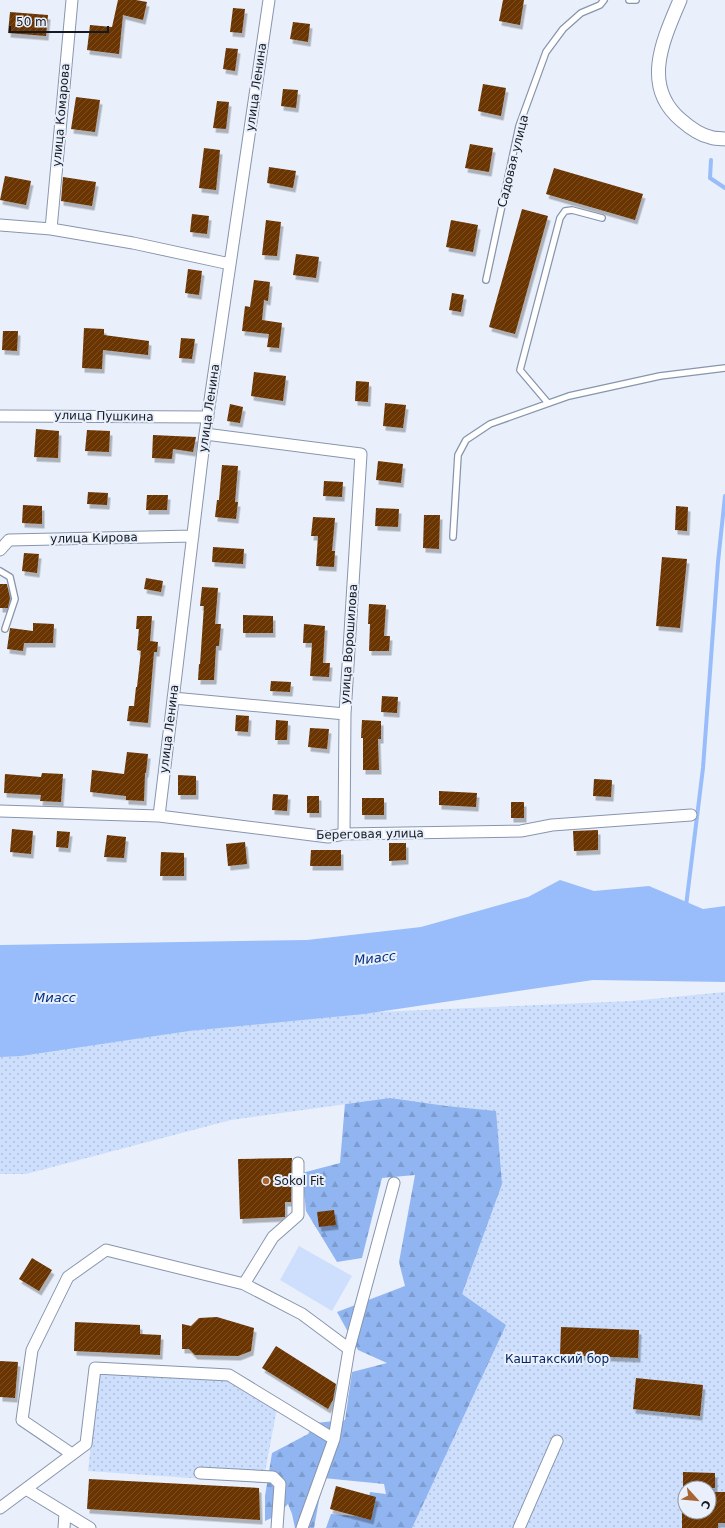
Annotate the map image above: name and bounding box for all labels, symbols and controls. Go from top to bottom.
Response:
scale bar [10,8,108,34]
text: 50 m [16,15,47,29]
street label: улица Ленина [243,42,269,132]
street label: улица Комарова [50,63,72,167]
street label: Садовая улица [495,113,531,209]
street label: улица Ленина [196,363,222,453]
street label: улица Пушкина [54,408,154,424]
street label: улица Кирова [50,530,138,546]
street label: улица Ворошилова [338,583,360,705]
street label: улица Ленина [157,684,181,774]
street label: Береговая улица [316,826,424,842]
water label: Миасс [353,948,397,968]
water label: Миасс [34,990,76,1005]
place label: Sokol Fit [274,1174,324,1188]
marker: Sokol Fit [261,1176,271,1186]
park label: Каштакский бор [505,1352,609,1366]
north arrow [677,1480,717,1520]
text: С [698,1498,713,1511]

